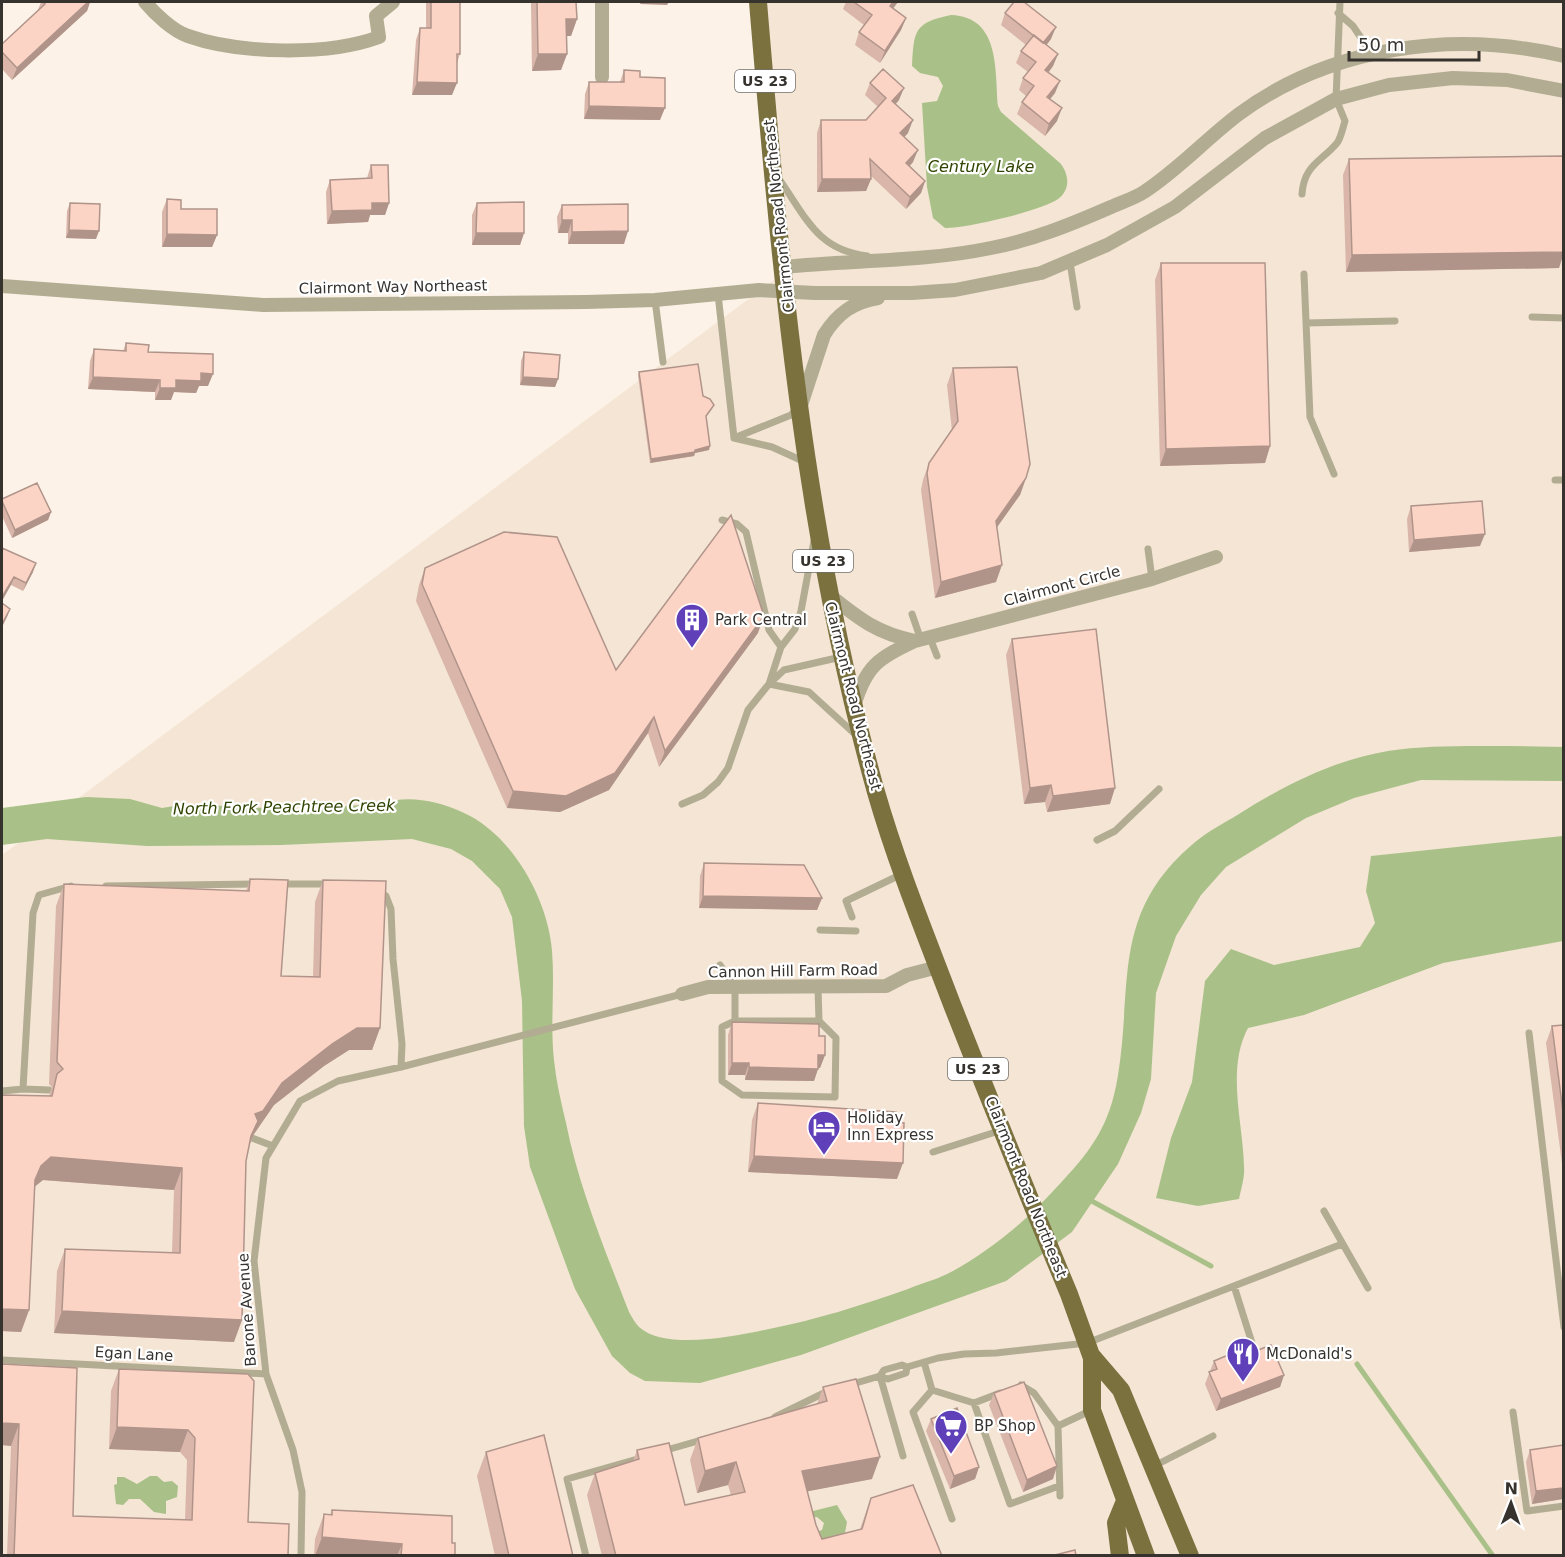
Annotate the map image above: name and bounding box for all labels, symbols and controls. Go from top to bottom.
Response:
scale bar [1349,24,1480,62]
text: 50 m [1358,34,1404,55]
road number: US 23 [735,70,795,92]
street label: Clairmont Road Northeast [760,118,798,314]
water label: Century Lake [928,157,1034,176]
street label: Clairmont Way Northeast [299,276,488,298]
road number: US 23 [793,550,853,572]
street label: Clairmont Circle [1002,562,1122,610]
street label: Clairmont Road Northeast [821,600,885,793]
building icon: Park Central [674,602,710,649]
place label: Park Central [715,611,807,629]
water label: North Fork Peachtree Creek [173,796,396,818]
street label: Cannon Hill Farm Road [708,961,878,981]
road number: US 23 [948,1058,1008,1080]
street label: Clairmont Road Northeast [981,1094,1071,1281]
hotel icon: Holiday Inn Express [806,1109,842,1156]
place label: Holiday Inn Express [847,1109,934,1144]
street label: Barone Avenue [234,1253,260,1367]
restaurant icon: McDonald's [1225,1336,1261,1383]
street label: Egan Lane [94,1343,174,1365]
place label: McDonald's [1266,1345,1352,1363]
supermarket icon: BP Shop [933,1408,969,1455]
place label: BP Shop [974,1417,1036,1435]
north arrow [1481,1473,1541,1533]
text: N [1504,1479,1518,1498]

